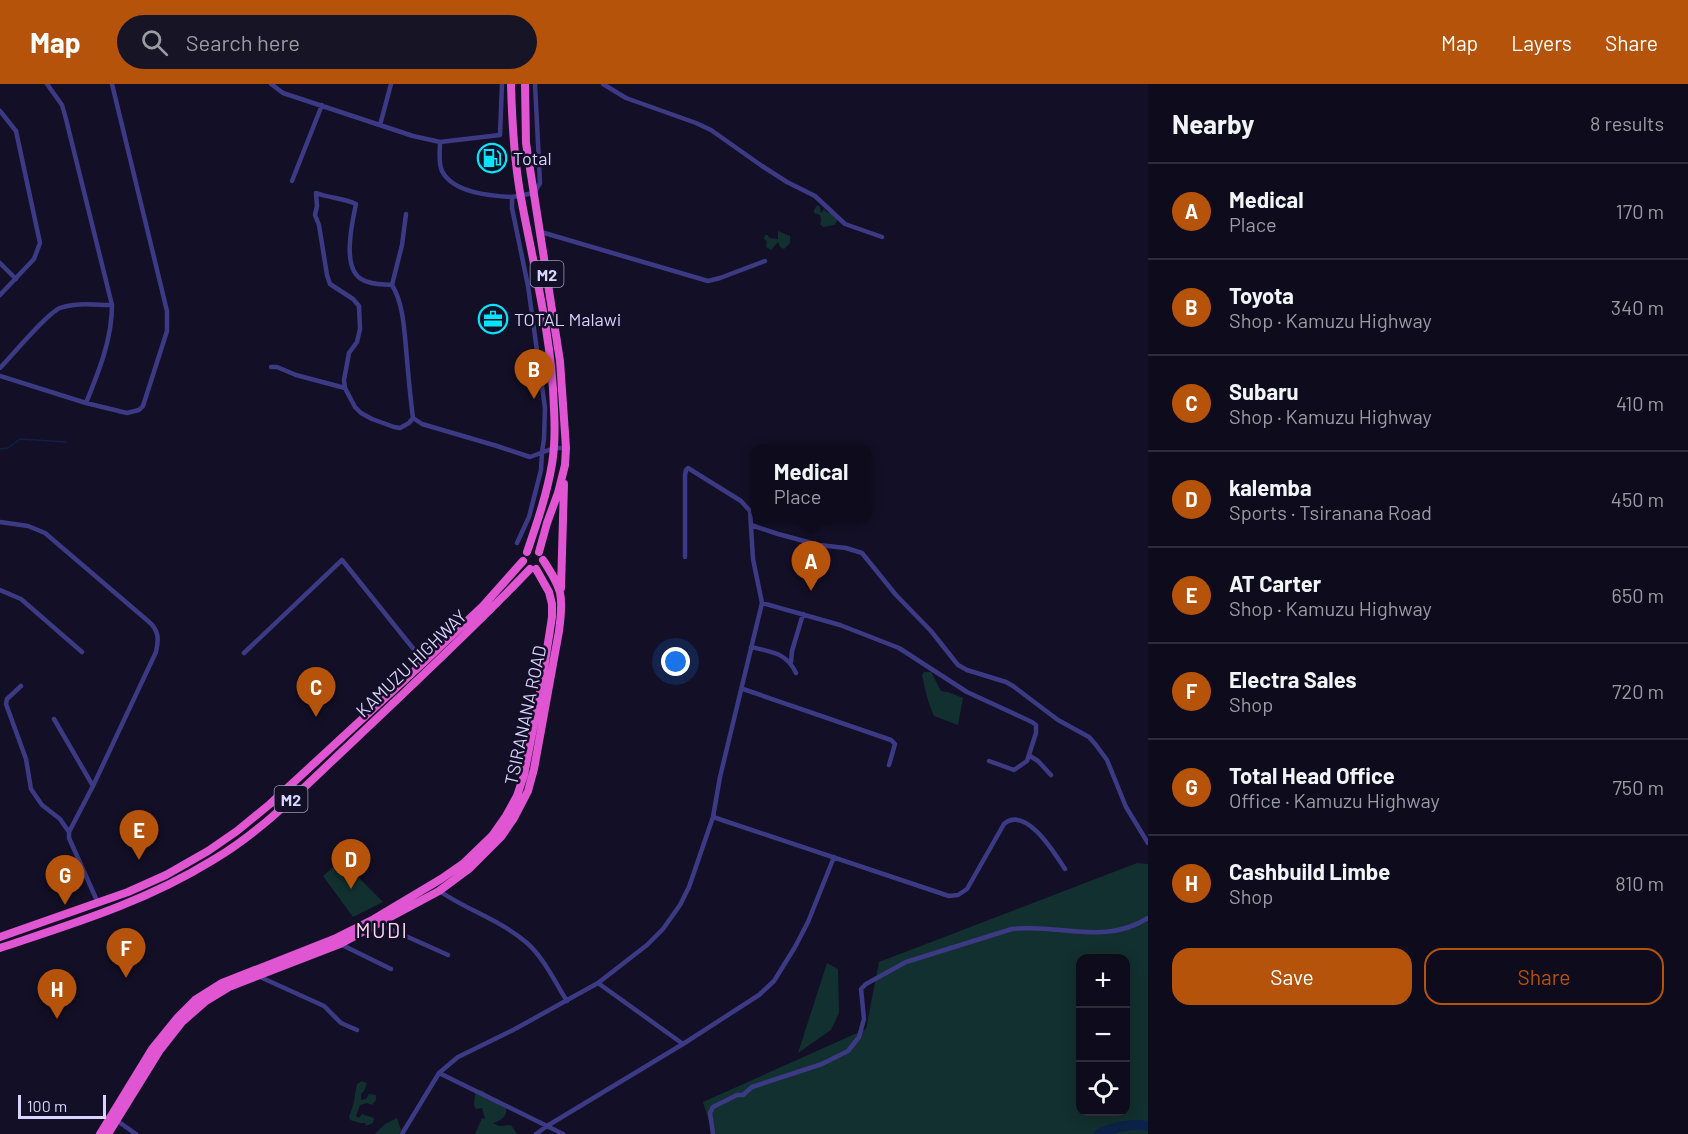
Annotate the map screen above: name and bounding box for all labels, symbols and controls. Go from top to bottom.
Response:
search box [117,15,537,69]
text: Map [30,25,81,59]
icon: search [138,26,171,59]
text: Search here [186,29,300,55]
text: Map [1441,30,1478,55]
text: Layers [1511,30,1572,55]
text: Share [1605,30,1658,55]
text: Nearby [1172,108,1254,139]
text: 8 results [1590,111,1664,135]
fuel station icon: Total [476,142,508,174]
place label: Total [513,147,552,169]
text: Medical [1229,186,1304,212]
text: A [1185,199,1198,223]
text: 170 m [1616,199,1664,223]
text: Place [1229,212,1277,236]
road number: M2 [530,261,564,287]
text: Toyota [1229,282,1294,308]
text: B [1185,295,1198,319]
text: 340 m [1611,295,1664,319]
office icon: TOTAL Malawi [477,303,509,335]
place label: TOTAL Malawi [514,308,621,330]
text: Shop · Kamuzu Highway [1229,308,1432,332]
pin: B [514,350,554,399]
text: Subaru [1229,378,1299,404]
text: C [1185,391,1198,415]
text: 410 m [1616,391,1664,415]
text: Shop · Kamuzu Highway [1229,404,1432,428]
popup [751,444,871,522]
text: Medical [774,458,848,484]
text: kalemba [1229,474,1312,500]
text: Place [774,484,821,508]
text: D [1185,487,1198,511]
text: 450 m [1611,487,1664,511]
text: Sports · Tsiranana Road [1229,500,1432,524]
pin: A [792,542,830,591]
text: AT Carter [1229,570,1321,596]
text: E [1186,583,1197,607]
text: 650 m [1612,583,1664,607]
text: Shop · Kamuzu Highway [1229,596,1432,620]
street label: KAMUZU HIGHWAY [351,605,471,721]
street label: TSIRANANA ROAD [499,643,551,787]
your location [661,647,690,676]
text: Electra Sales [1229,666,1357,692]
pin: C [296,668,336,717]
text: F [1186,679,1197,703]
text: 720 m [1612,679,1664,703]
text: Shop [1229,692,1273,716]
text: Total Head Office [1229,762,1395,788]
text: G [1185,775,1198,799]
text: 750 m [1612,775,1664,799]
road number: M2 [274,786,308,812]
text: Office · Kamuzu Highway [1229,788,1440,812]
pin: E [120,810,158,860]
pin: D [332,840,370,889]
pin: G [46,856,84,905]
text: Cashbuild Limbe [1229,858,1390,884]
text: H [1185,871,1198,895]
text: 810 m [1615,871,1664,895]
text: Shop [1229,884,1273,908]
district label: MUDI [355,917,409,942]
pin: F [106,928,146,978]
button: Save [1172,948,1412,1005]
button: Share [1424,948,1664,1005]
map controls [1076,954,1130,1116]
button: + [1076,954,1130,1008]
pin: H [38,970,76,1019]
button: − [1076,1008,1130,1062]
button: locate [1076,1062,1130,1116]
scale bar [18,1092,106,1120]
text: 100 m [27,1096,67,1115]

